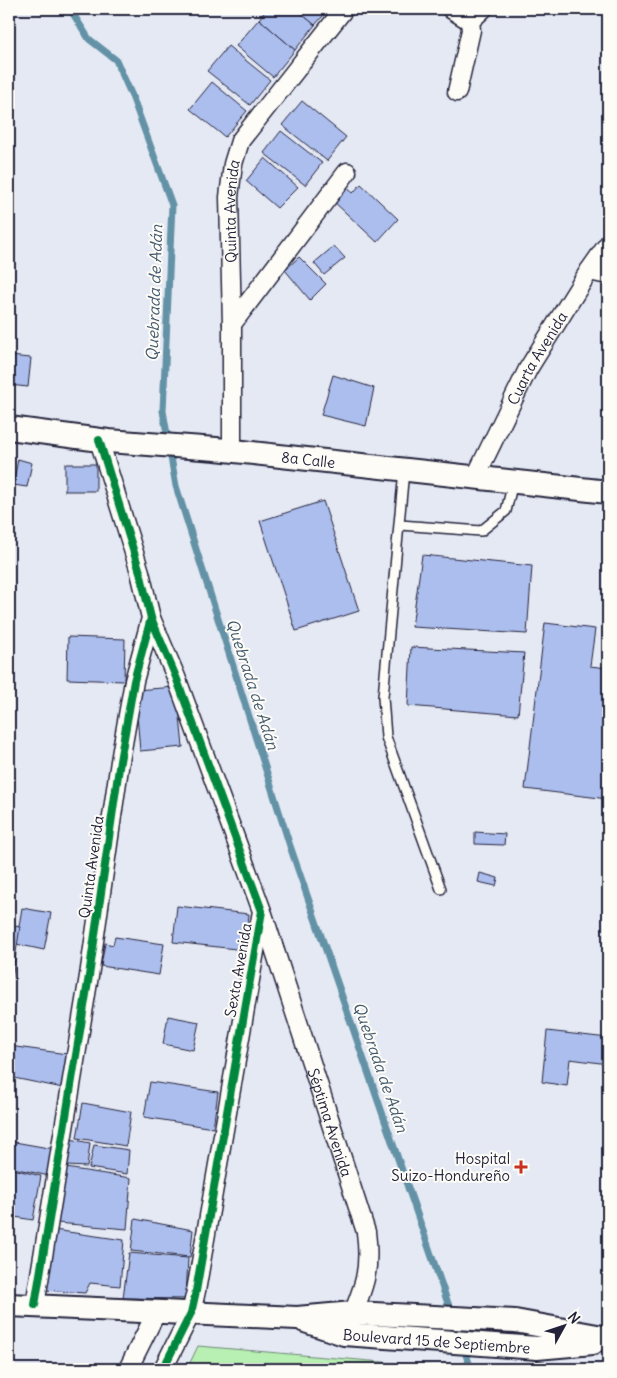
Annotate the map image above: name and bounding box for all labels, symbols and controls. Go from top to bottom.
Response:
street label: Quinta Avenida [219,156,244,263]
water label: Quebrada de Adán [142,224,166,362]
street label: Cuarta Avenida [503,307,571,408]
street label: 8a Calle [280,447,336,472]
water label: Quebrada de Adán [222,616,284,753]
street label: Quinta Avenida [74,814,108,920]
street label: Sexta Avenida [220,921,256,1019]
water label: Quebrada de Adán [349,999,413,1135]
street label: Séptima Avenida [304,1066,357,1179]
place label: Hospital Suizo-Hondureño [391,1149,510,1185]
marker: Hospital Suizo-Hondureño [514,1160,528,1174]
north arrow [540,1300,590,1350]
text: N [564,1308,584,1327]
street label: Boulevard 15 de Septiembre [342,1324,531,1357]

